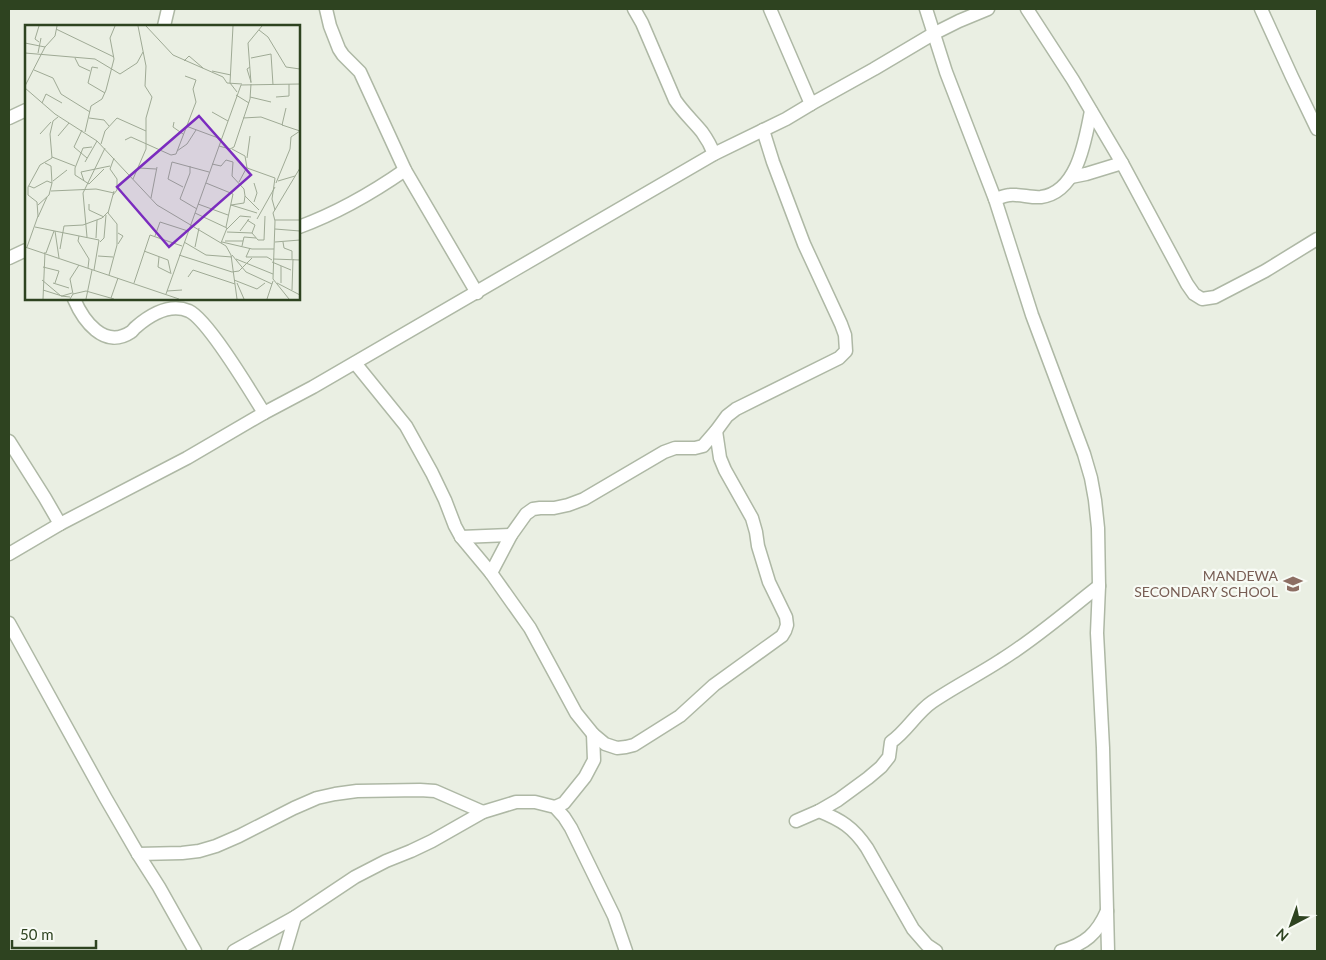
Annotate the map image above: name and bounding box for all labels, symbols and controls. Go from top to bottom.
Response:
inset map [25,25,300,300]
place label: MANDEWA SECONDARY SCHOOL [1134,567,1279,600]
school or university icon: MANDEWA SECONDARY SCHOOL [1282,573,1304,595]
north arrow [1266,900,1316,950]
scale bar [12,918,96,950]
text: 50 m [20,925,54,943]
text: N [1272,925,1292,945]

